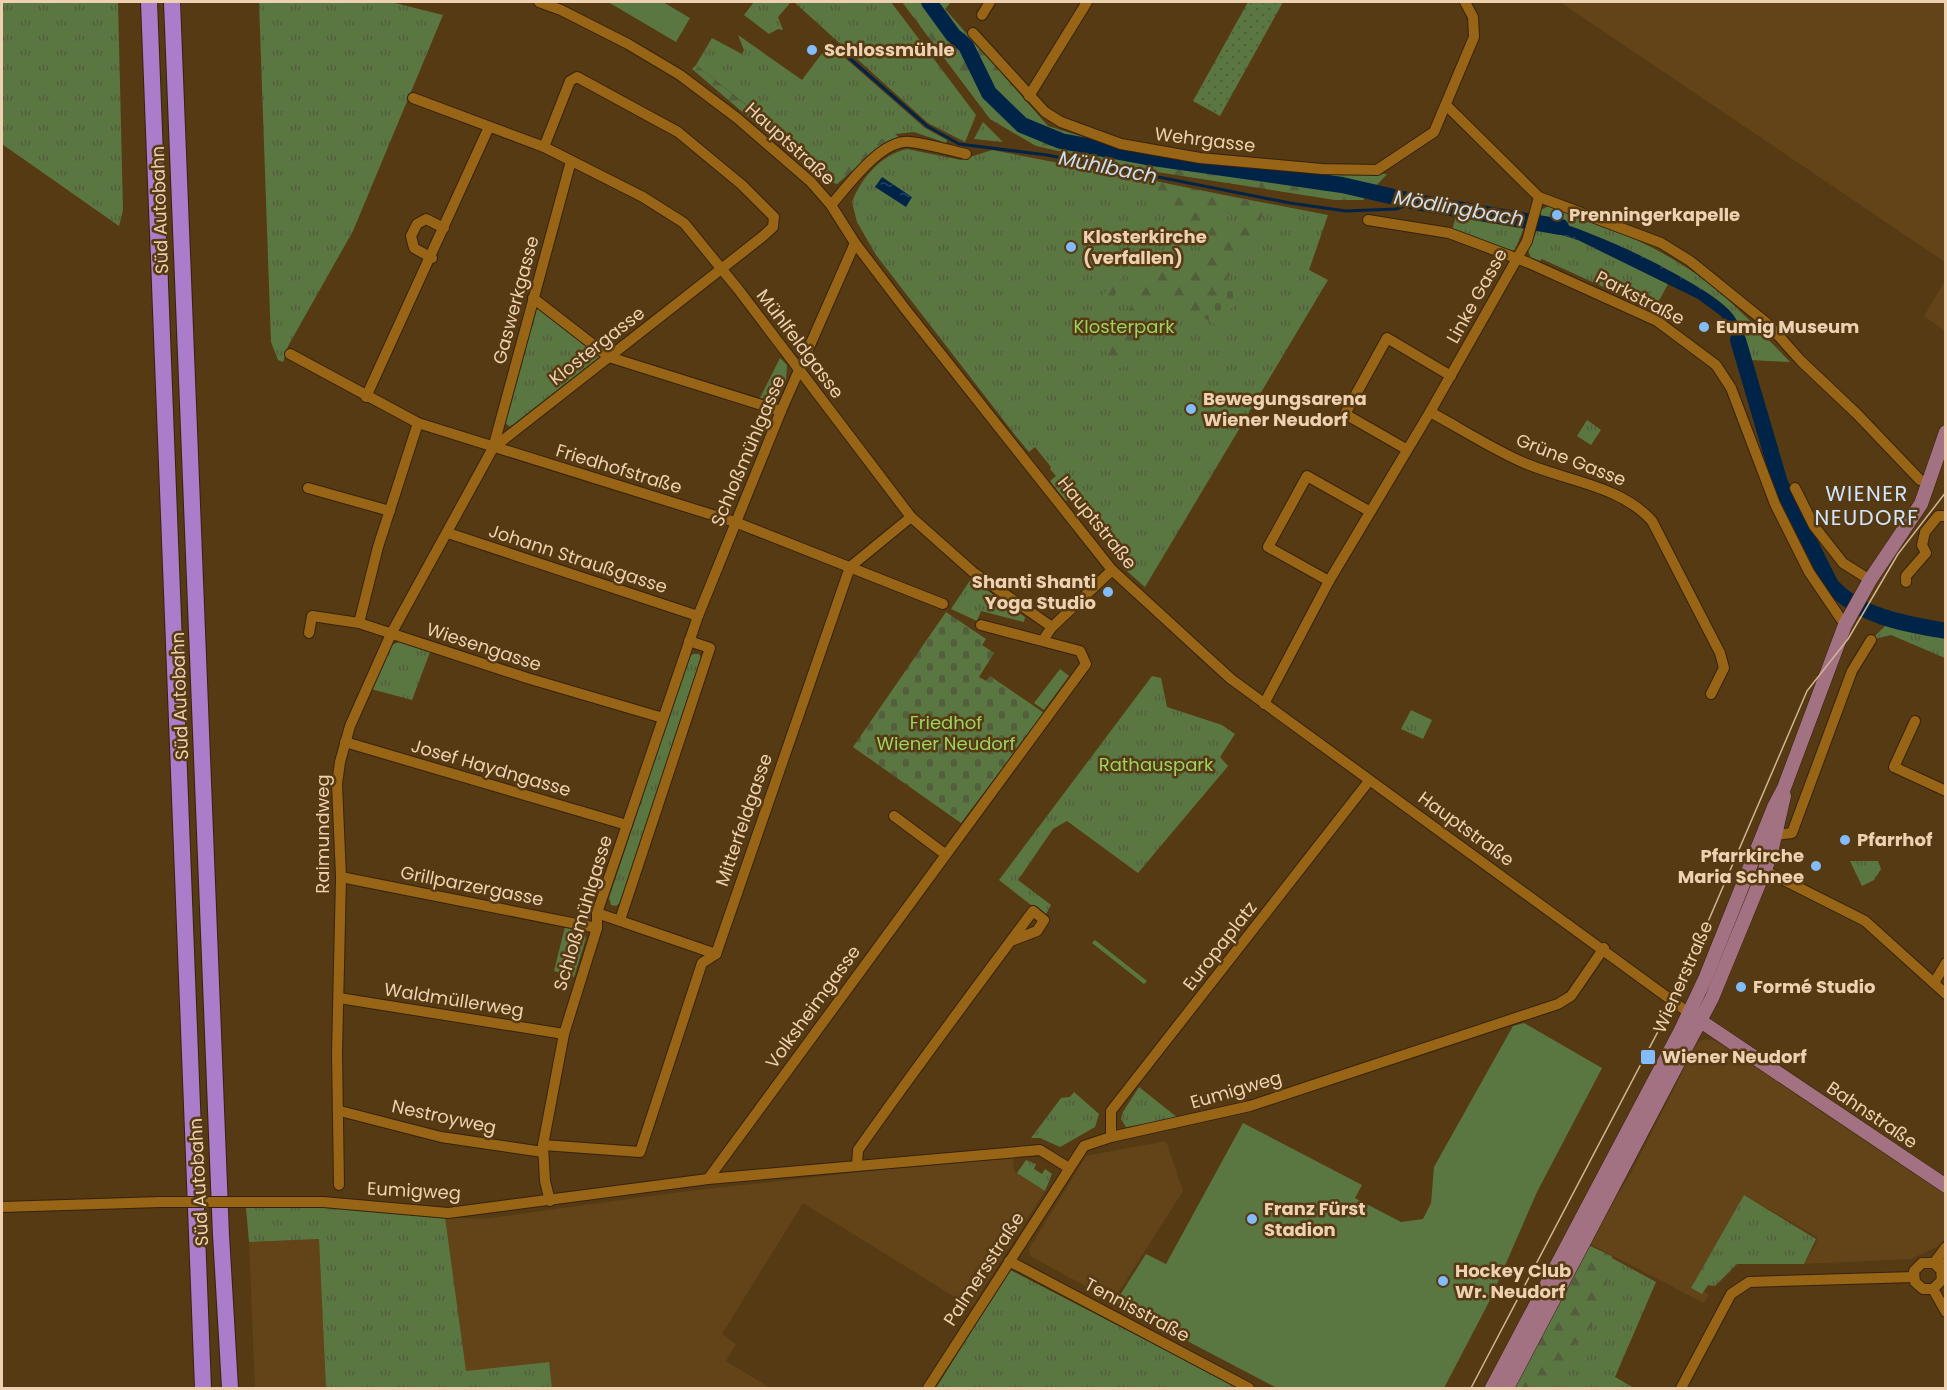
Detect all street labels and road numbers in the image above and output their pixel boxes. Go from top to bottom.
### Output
street label: Hauptstraße [740,96,841,191]
street label: Wehrgasse [1153,121,1257,158]
street label: Süd Autobahn [145,146,174,275]
street label: Gaswerkgasse [486,233,545,367]
street label: Linke Gasse [1440,244,1513,348]
street label: Parkstraße [1591,264,1689,331]
street label: Mühlfeldgasse [751,284,850,404]
street label: Klostergasse [544,300,650,391]
street label: Schloßmühlgasse [704,372,791,530]
street label: Grüne Gasse [1513,427,1630,492]
street label: Friedhofstraße [553,437,685,500]
street label: Hauptstraße [1052,471,1143,575]
street label: Johann Straußgasse [486,518,671,599]
street label: Wiesengasse [423,616,545,677]
street label: Süd Autobahn [165,632,194,761]
street label: Josef Haydngasse [408,733,574,802]
street label: Mitterfeldgasse [709,750,778,890]
street label: Raimundweg [310,774,335,894]
street label: Hauptstraße [1413,785,1519,872]
street label: Schloßmühlgasse [547,832,618,994]
street label: Grillparzergasse [398,859,546,912]
street label: Europaplatz [1177,896,1262,995]
street label: Wienerstraße [1647,917,1719,1037]
street label: Volksheimgasse [759,940,866,1073]
street label: Waldmüllerweg [382,976,526,1023]
street label: Eumigweg [1187,1065,1284,1114]
street label: Bahnstraße [1822,1075,1923,1154]
street label: Nestroyweg [390,1093,499,1140]
street label: Süd Autobahn [183,1117,214,1247]
street label: Eumigweg [366,1176,462,1205]
street label: Palmersstraße [937,1207,1030,1331]
street label: Tennisstraße [1080,1271,1194,1348]

